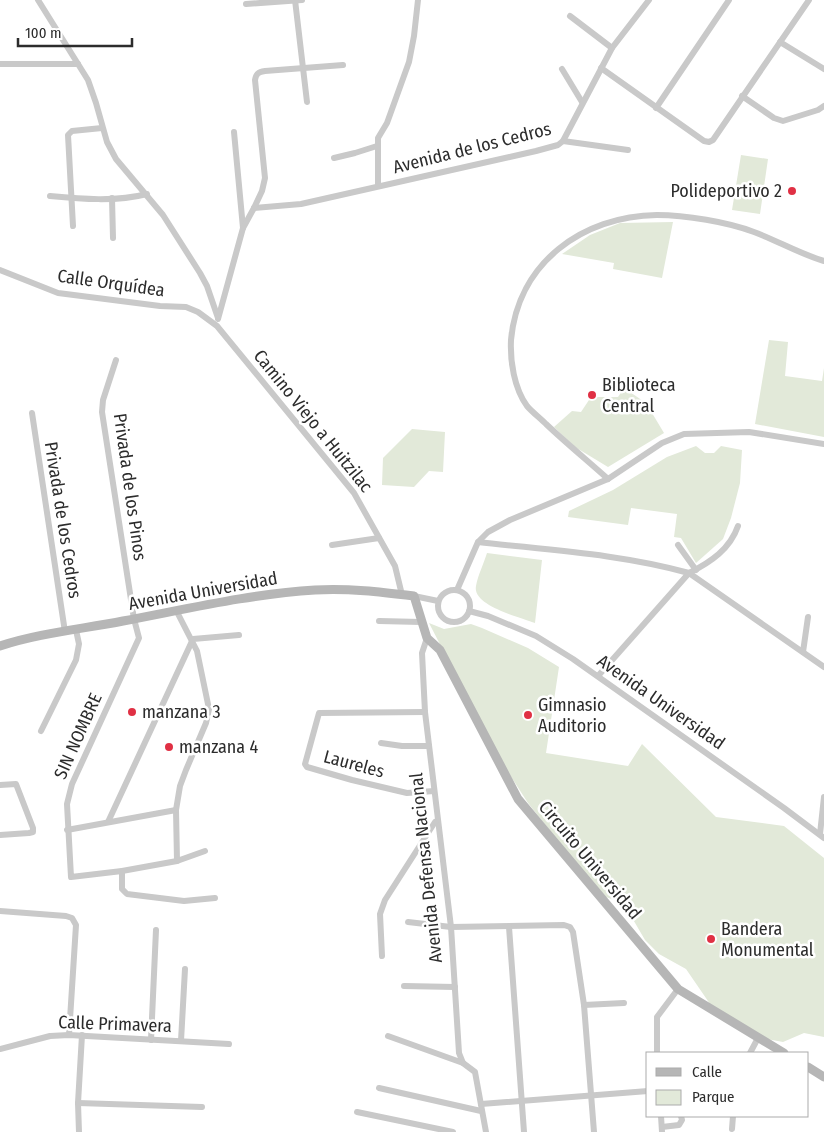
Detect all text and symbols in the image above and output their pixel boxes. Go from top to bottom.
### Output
scale bar [18,15,131,47]
text: 100 m [25,24,62,42]
street label: Avenida de los Cedros [391,118,554,178]
place label: Polideportivo 2 [671,180,782,202]
marker: Polideportivo 2 [786,185,798,197]
street label: Calle Orquídea [56,265,166,301]
street label: Camino Viejo a Huitzilac [249,345,377,497]
place label: Biblioteca Central [602,374,676,417]
marker: Biblioteca Central [586,389,598,401]
street label: Privada de los Pinos [109,412,151,562]
street label: Privada de los Cedros [40,440,86,600]
street label: Avenida Universidad [127,567,279,615]
street label: Avenida Universidad [593,650,729,754]
street label: SIN NOMBRE [49,690,107,782]
place label: Gimnasio Auditorio [538,694,607,737]
place label: manzana 3 [142,701,221,723]
marker: manzana 3 [126,706,138,718]
marker: Gimnasio Auditorio [522,709,534,721]
place label: manzana 4 [179,736,258,758]
marker: manzana 4 [163,741,175,753]
street label: Laureles [321,745,387,783]
street label: Avenida Defensa Nacional [405,772,447,964]
street label: Circuito Universidad [534,796,646,924]
place label: Bandera Monumental [721,918,814,961]
marker: Bandera Monumental [705,933,717,945]
street label: Calle Primavera [58,1011,172,1037]
legend [646,1052,809,1117]
text: Calle [692,1063,722,1081]
text: Parque [692,1088,735,1106]

